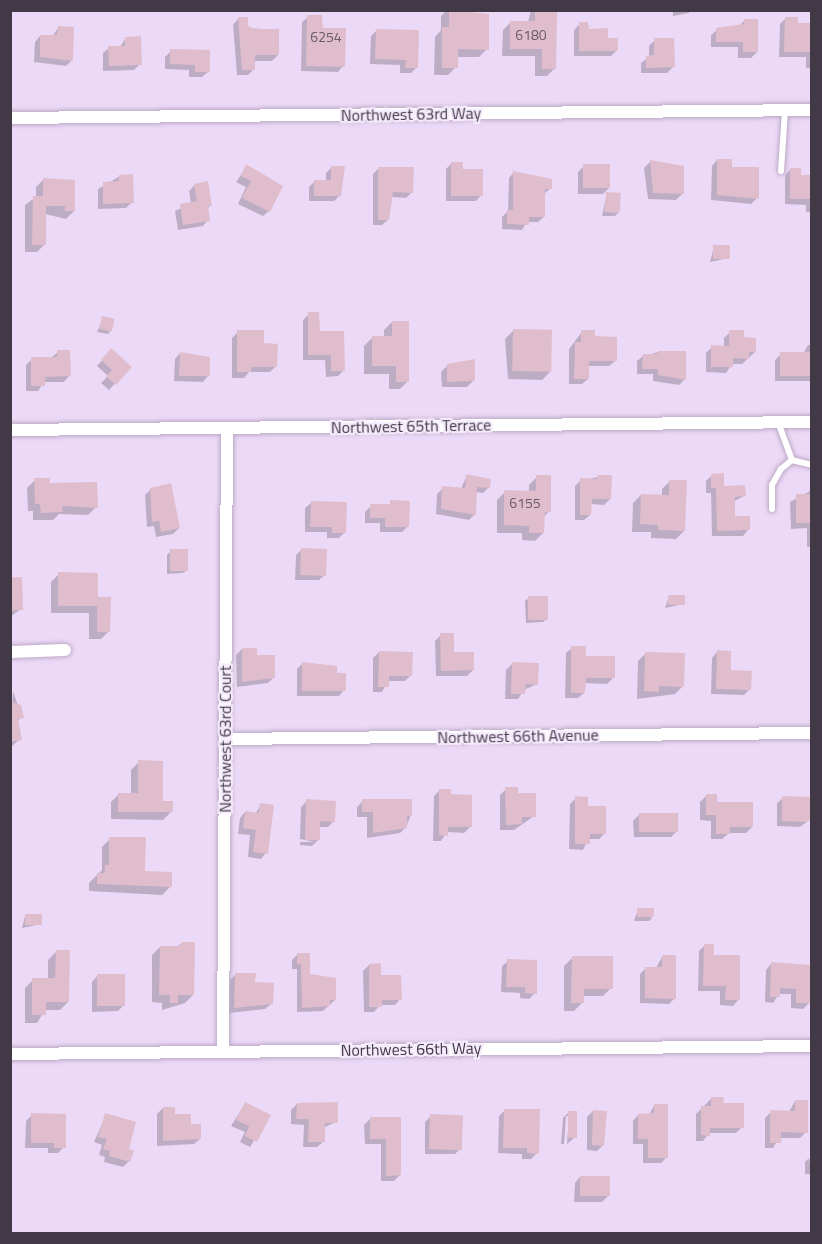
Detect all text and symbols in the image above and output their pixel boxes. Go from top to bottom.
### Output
house number: 6180 [515,27,547,43]
house number: 6254 [310,29,342,45]
street label: Northwest 63rd Way [341,103,481,125]
street label: Northwest 65th Terrace [331,415,491,437]
house number: 6155 [509,495,541,511]
street label: Northwest 63rd Court [215,665,235,813]
street label: Northwest 66th Avenue [437,725,599,747]
street label: Northwest 66th Way [340,1038,482,1060]

